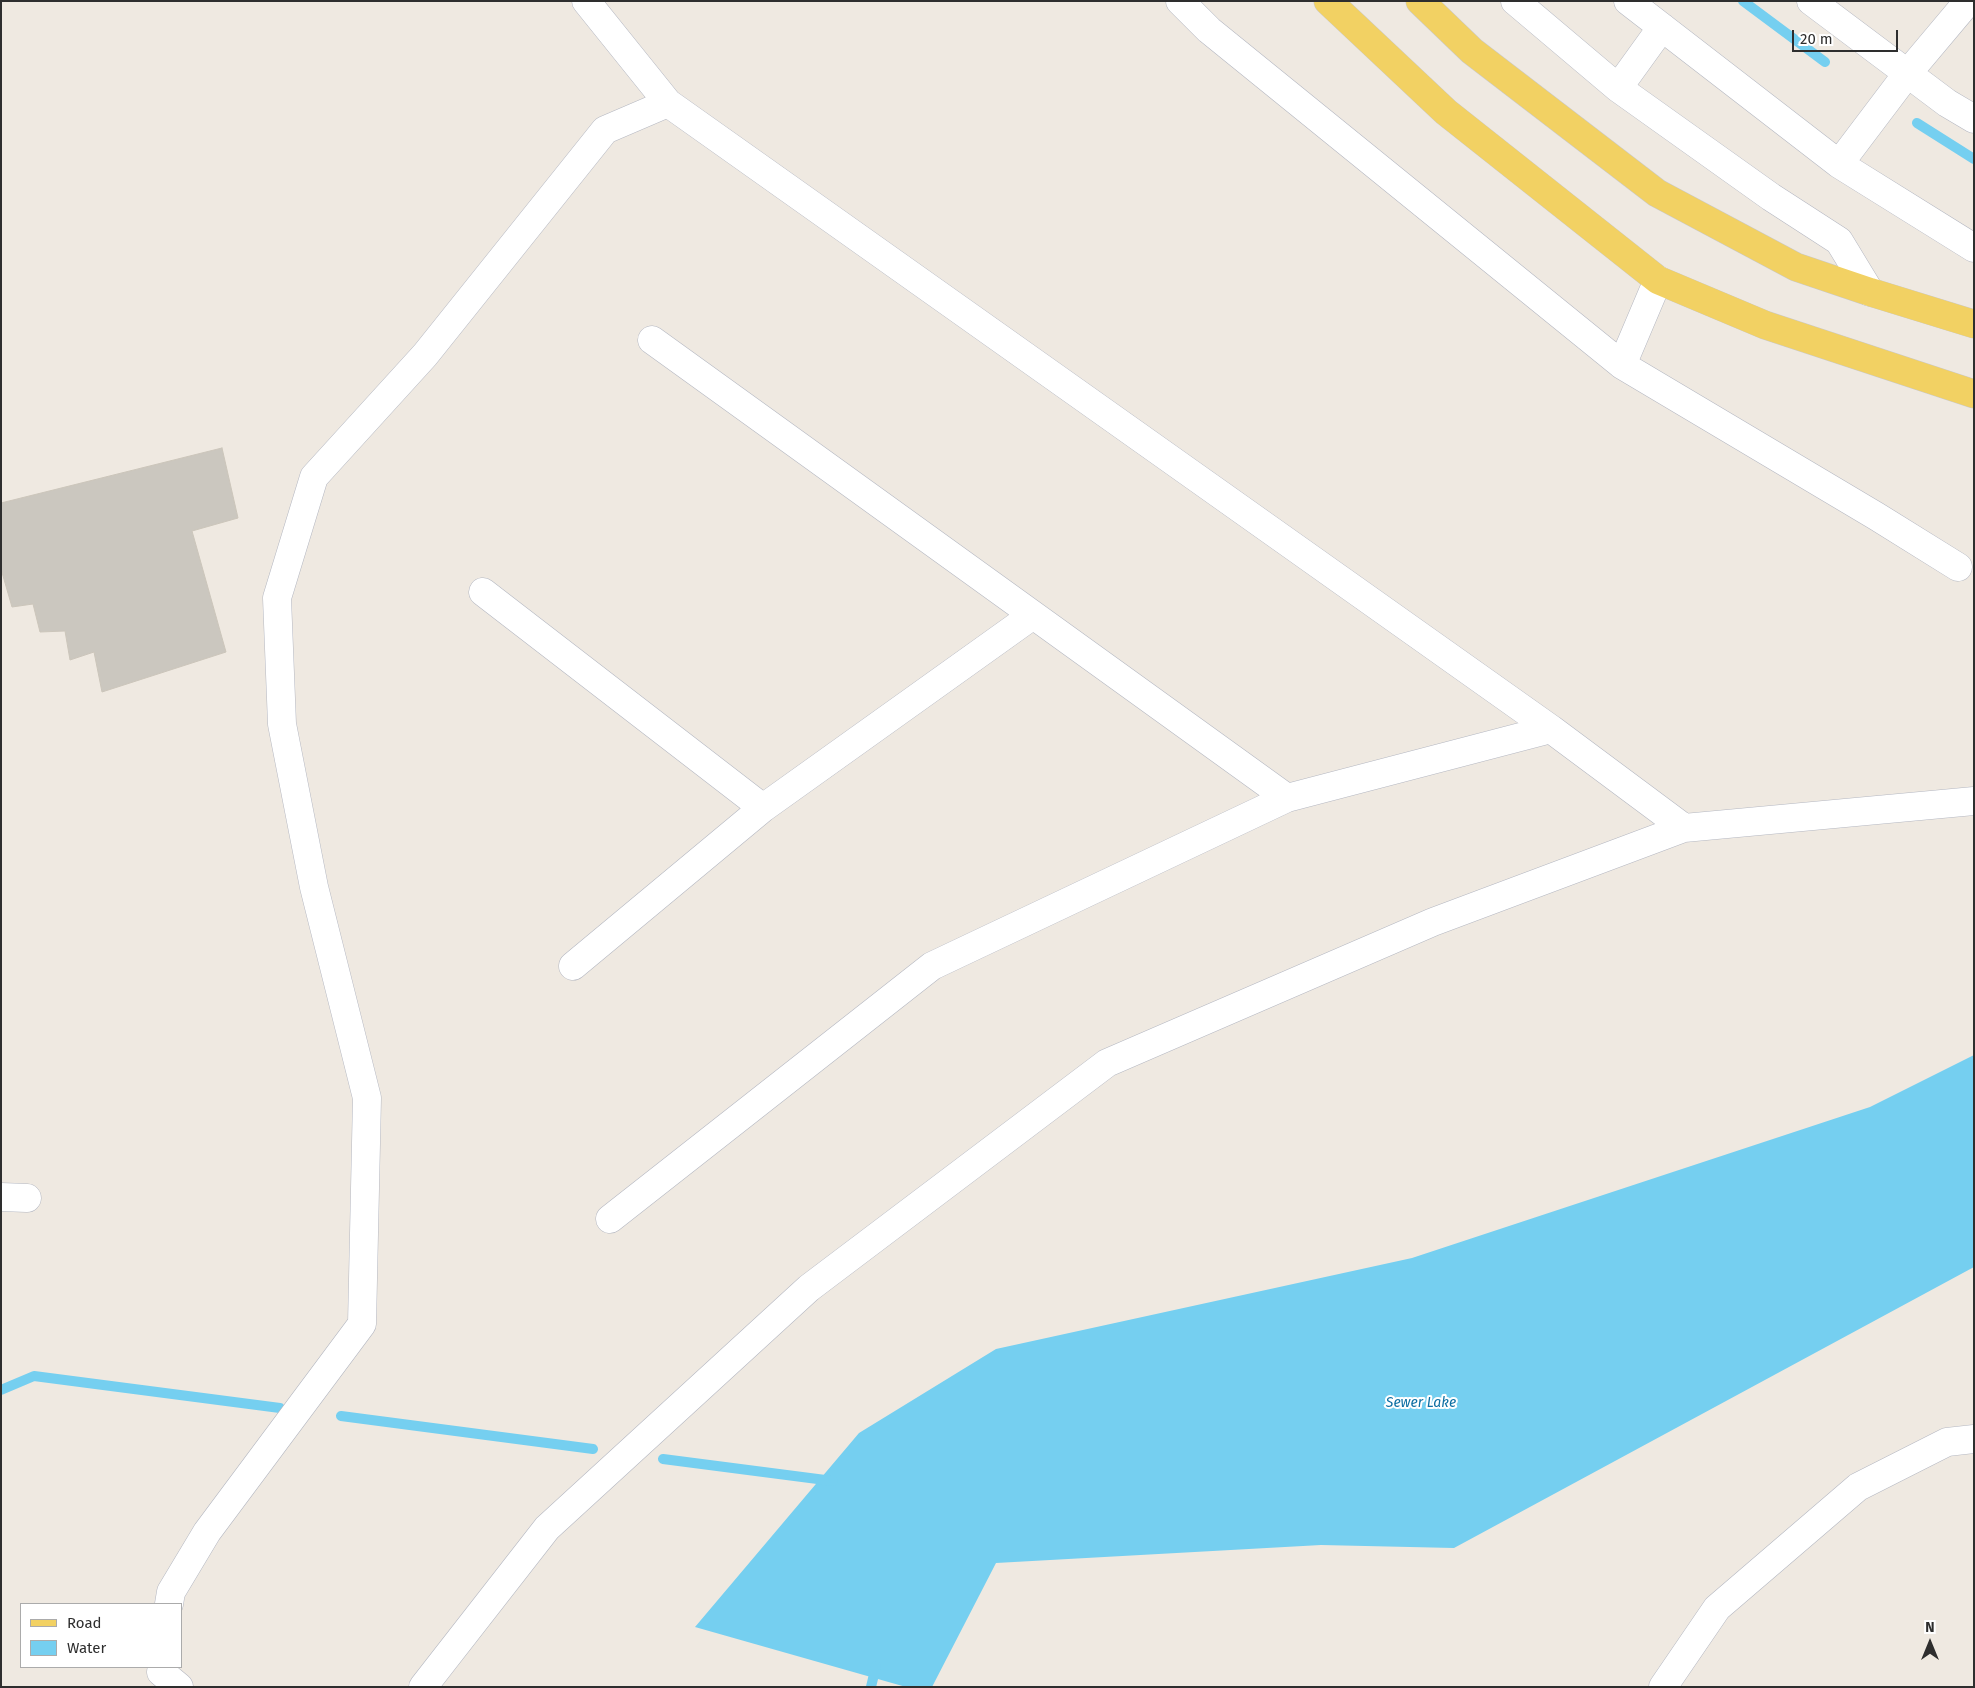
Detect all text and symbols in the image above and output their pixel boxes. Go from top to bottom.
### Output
scale bar [1795,20,1901,52]
text: 20 m [1800,30,1833,48]
water label: Sewer Lake [1386,1395,1456,1411]
legend [20,1603,182,1668]
text: Road [67,1614,102,1632]
north arrow [1905,1618,1955,1668]
text: N [1925,1619,1935,1636]
text: Water [67,1639,106,1657]

